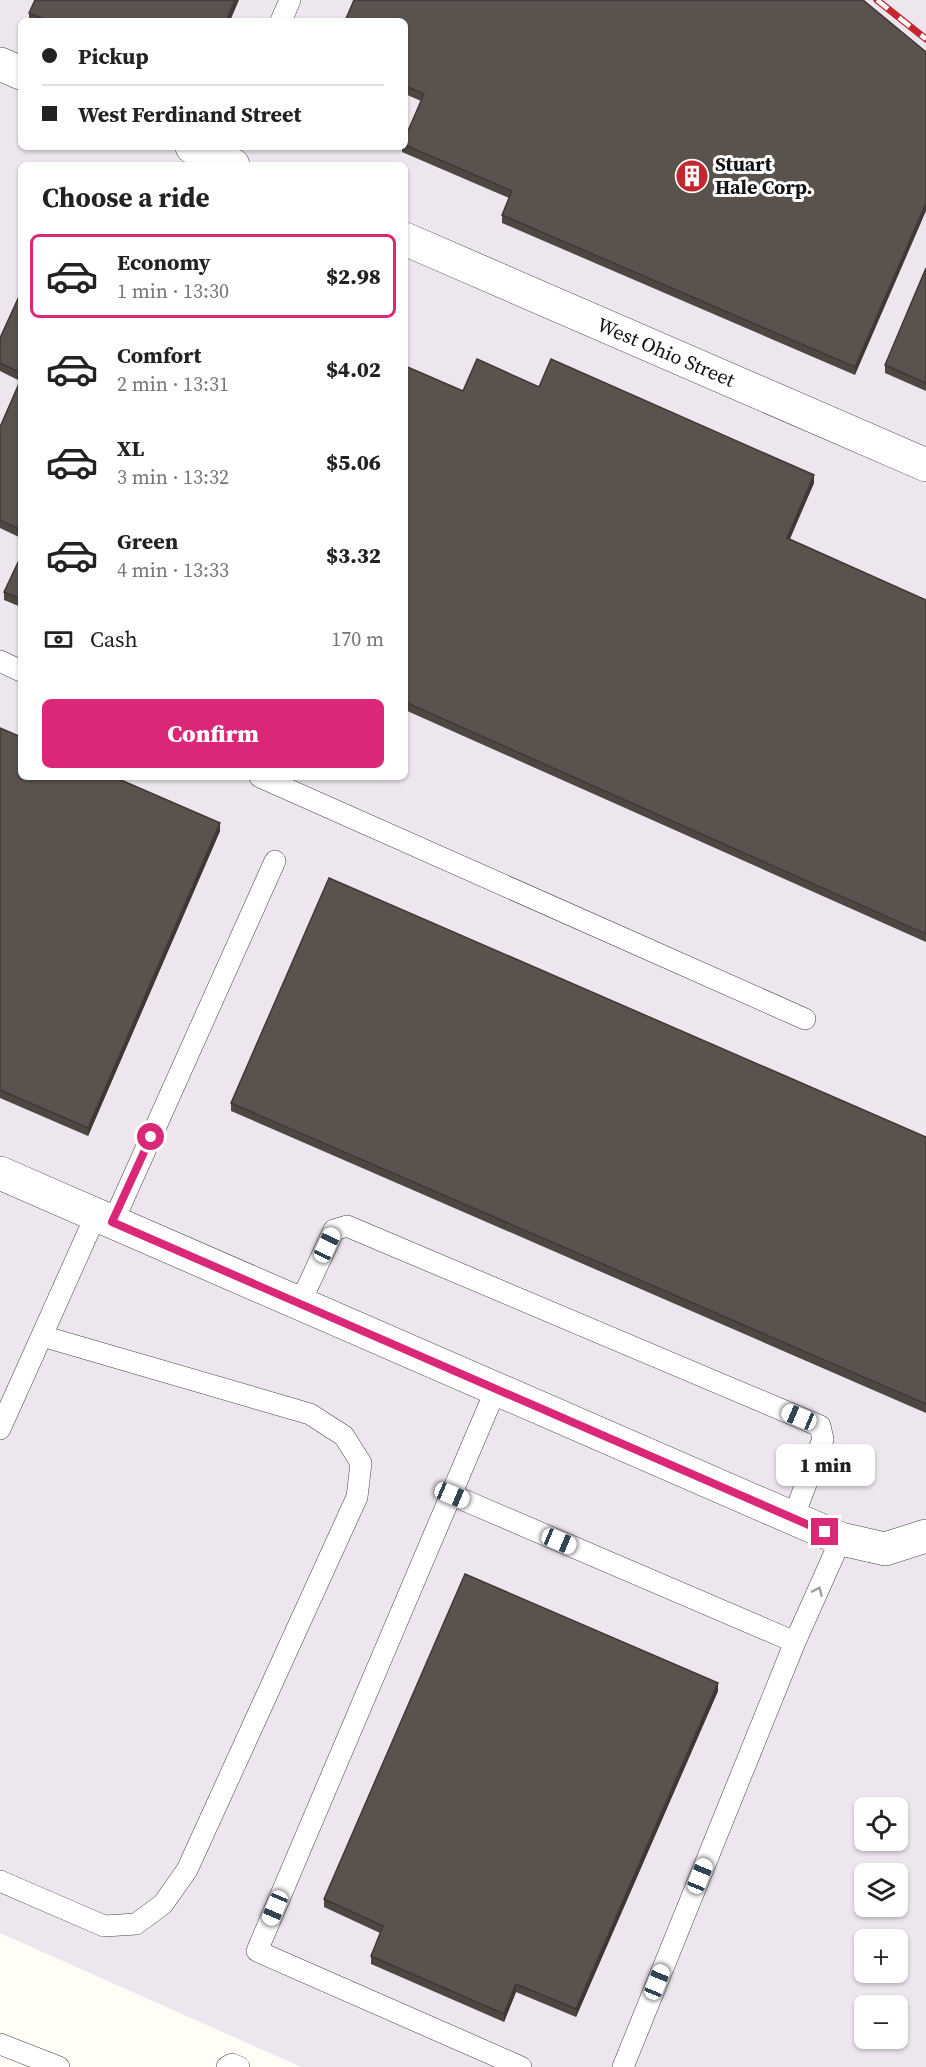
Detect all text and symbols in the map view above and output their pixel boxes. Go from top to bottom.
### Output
text: Pickup [78,41,149,71]
text: West Ferdinand Street [78,99,301,129]
place label: Stuart Hale Corp. [715,150,813,201]
building icon: Stuart Hale Corp. [674,158,710,194]
text: Choose a ride [42,179,210,216]
text: Economy [117,247,211,277]
icon: car [45,249,99,303]
text: $2.98 [326,261,381,291]
text: 1 min · 13:30 [117,277,229,305]
street label: West Ohio Street [593,310,740,394]
text: Comfort [117,340,201,370]
icon: car [45,342,99,396]
text: $4.02 [326,354,381,384]
text: 2 min · 13:31 [117,370,229,398]
text: XL [117,433,144,463]
icon: car [45,435,99,489]
text: $5.06 [326,447,381,477]
text: 3 min · 13:32 [117,463,229,491]
text: Green [117,526,178,556]
icon: car [45,528,99,582]
text: $3.32 [326,540,381,570]
text: 4 min · 13:33 [117,556,229,584]
icon: cash [42,623,75,656]
text: Cash [90,624,138,654]
text: 170 m [331,625,384,653]
button: Confirm [42,699,384,768]
route start [137,1123,164,1150]
car [311,1225,343,1265]
car [779,1402,819,1432]
callout: 1 min [776,1445,874,1487]
text: 1 min [799,1451,852,1479]
car [432,1480,472,1510]
route end [811,1518,838,1545]
car [539,1526,579,1556]
one-way arrow [811,1586,823,1597]
map controls [854,1797,908,2049]
button: locate [854,1797,908,1851]
car [685,1856,715,1896]
button: layers [854,1863,908,1917]
car [260,1888,290,1928]
button: + [854,1929,908,1983]
car [642,1962,672,2002]
button: − [854,1995,908,2049]

